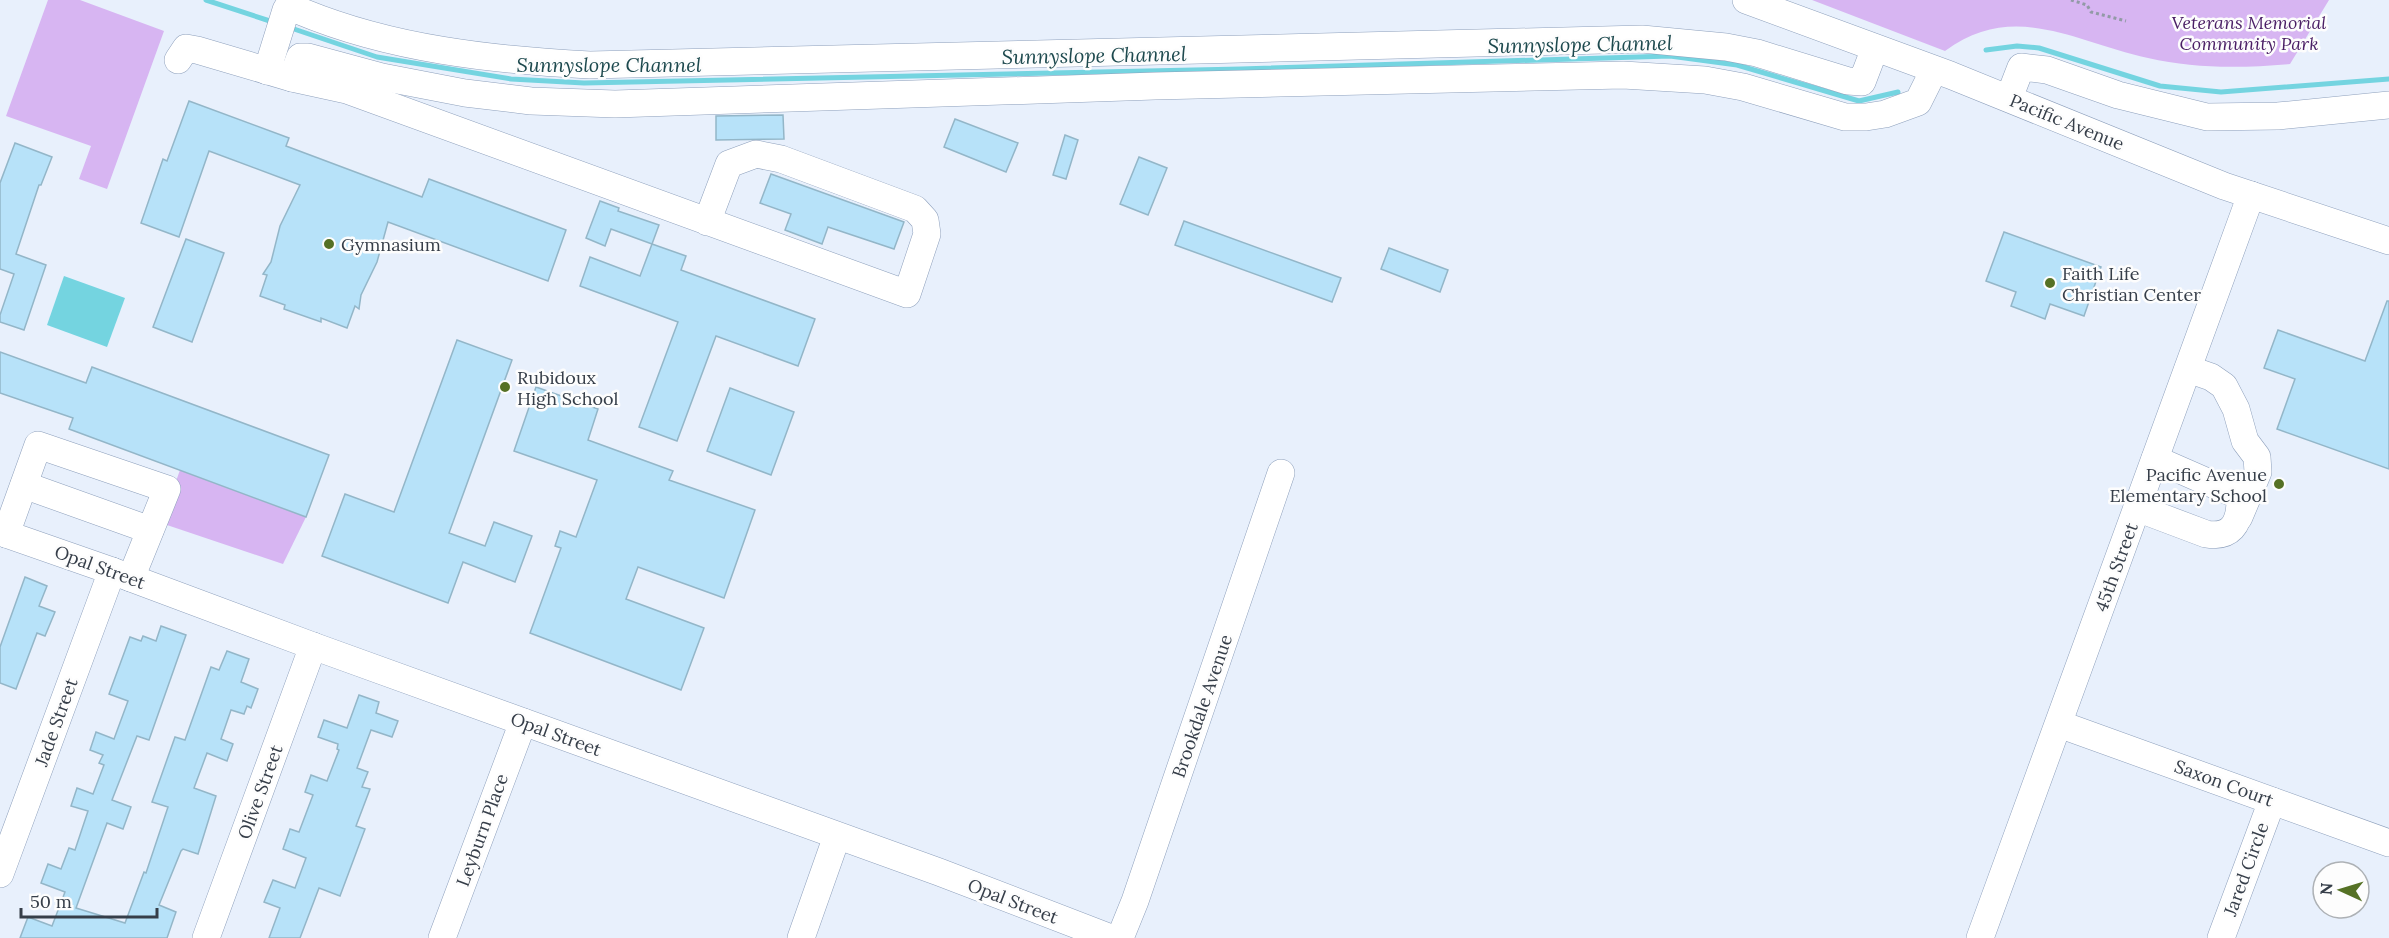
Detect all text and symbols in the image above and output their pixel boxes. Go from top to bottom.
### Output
park label: Veterans Memorial Community Park [2172,11,2326,55]
water label: Sunnyslope Channel [1487,30,1673,58]
water label: Sunnyslope Channel [1001,41,1187,69]
water label: Sunnyslope Channel [517,52,702,77]
street label: Pacific Avenue [2006,89,2128,155]
place label: Gymnasium [341,233,441,256]
marker: Gymnasium [322,237,336,251]
place label: Faith Life Christian Center [2062,262,2201,306]
marker: Faith Life Christian Center [2043,276,2057,290]
place label: Rubidoux High School [517,366,618,410]
marker: Rubidoux High School [498,380,512,394]
place label: Pacific Avenue Elementary School [2109,463,2267,507]
marker: Pacific Avenue Elementary School [2272,477,2286,491]
street label: 45th Street [2089,519,2143,615]
street label: Opal Street [51,540,149,594]
street label: Brookdale Avenue [1167,631,1237,781]
street label: Jade Street [29,675,83,770]
street label: Opal Street [507,707,605,761]
street label: Olive Street [232,742,288,842]
street label: Saxon Court [2171,754,2277,812]
street label: Leyburn Place [451,770,513,890]
street label: Jared Circle [2218,819,2274,920]
north arrow [2311,860,2371,920]
street label: Opal Street [965,873,1061,929]
scale bar [21,881,158,919]
text: N [2316,882,2336,896]
text: 50 m [30,890,72,913]

